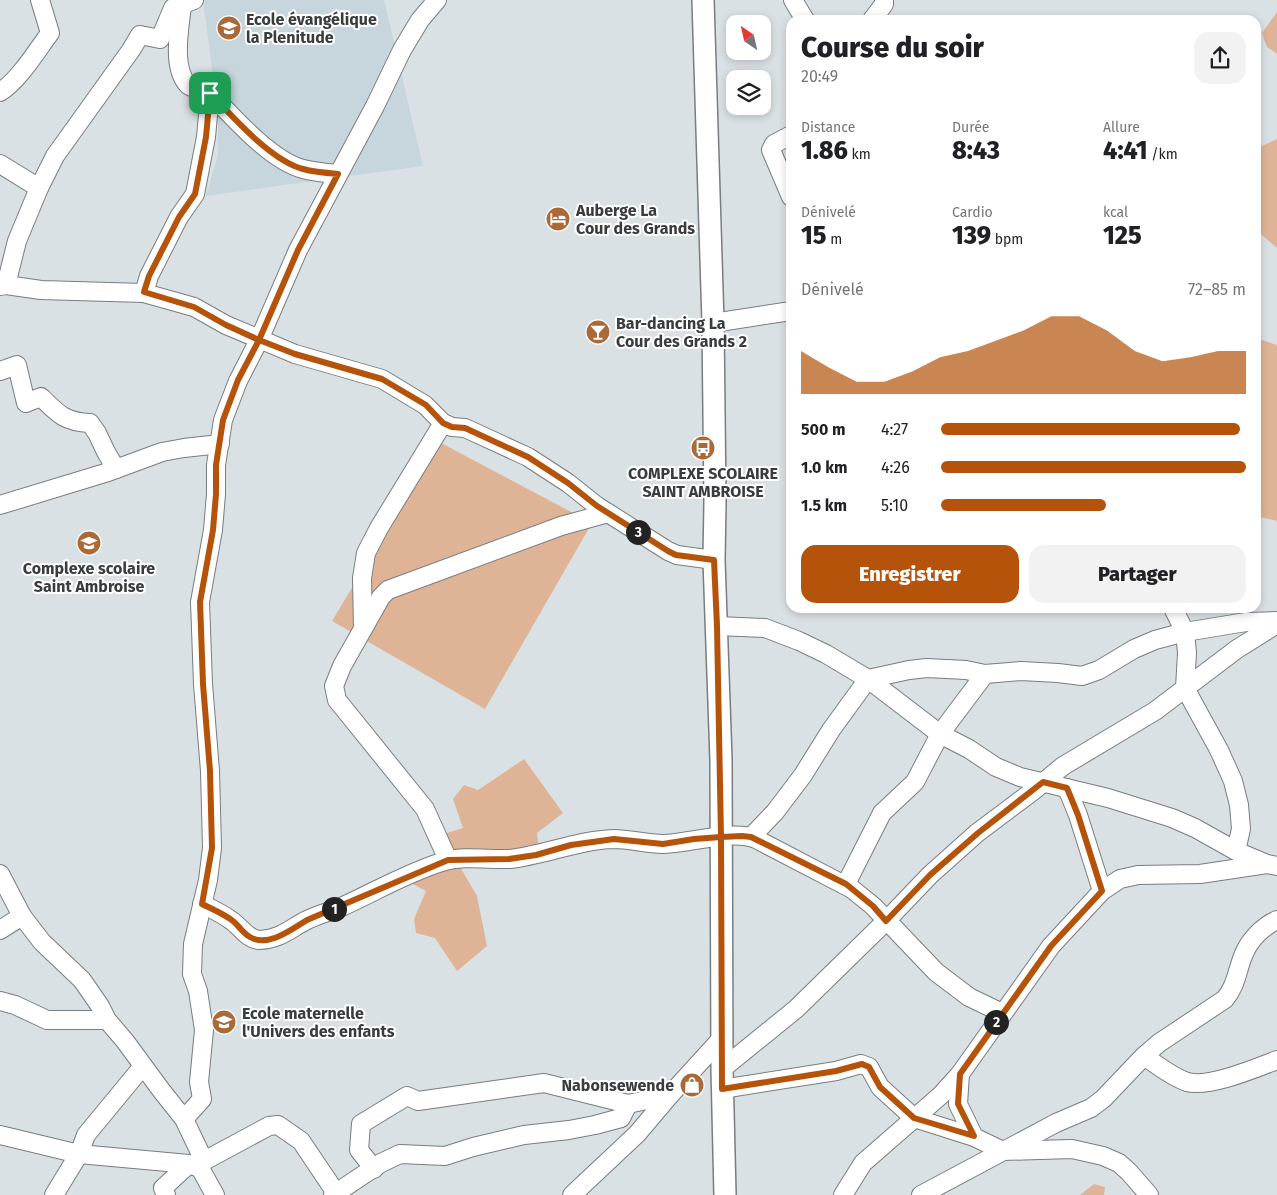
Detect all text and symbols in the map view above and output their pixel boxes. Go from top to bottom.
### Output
place label: Ecole évangélique la Plenitude [246,10,377,47]
school or university icon: Ecole évangélique la Plenitude [216,15,242,41]
north arrow [726,15,771,60]
map controls [726,15,771,115]
text: Course du soir [801,31,984,64]
button: share [1194,32,1246,84]
text: 20:49 [801,67,838,86]
button: layers [726,70,771,115]
pin [189,72,231,114]
icon: arrive [196,79,224,107]
text: Distance [801,119,855,136]
text: Durée [952,119,989,136]
text: Allure [1103,119,1140,136]
text: 1.86 [801,136,848,166]
text: 8:43 [952,136,1000,166]
text: 4:41 [1103,136,1148,166]
text: km [848,146,871,163]
text: /km [1148,146,1178,163]
place label: Auberge La Cour des Grands [575,201,695,238]
text: Dénivelé [801,204,856,221]
text: Cardio [952,204,993,221]
text: kcal [1103,204,1128,221]
hotel icon: Auberge La Cour des Grands [545,206,571,232]
text: 15 [801,221,826,251]
text: 139 [952,221,991,251]
text: 125 [1103,221,1142,251]
text: m [826,231,842,248]
text: bpm [991,231,1023,248]
text: Dénivelé [801,280,864,299]
text: 72–85 m [1188,280,1246,299]
place label: Bar-dancing La Cour des Grands 2 [616,314,747,351]
bar icon: Bar-dancing La Cour des Grands 2 [585,319,611,345]
text: 500 m [801,420,846,439]
text: 4:27 [881,420,908,439]
bus stop icon: COMPLEXE SCOLAIRE SAINT AMBROISE [690,435,716,461]
text: 1.0 km [801,458,848,477]
text: 4:26 [881,458,910,477]
place label: COMPLEXE SCOLAIRE SAINT AMBROISE [628,464,778,501]
text: 1.5 km [801,496,847,515]
text: 5:10 [881,496,908,515]
pin: 3 [626,520,650,544]
text: 3 [635,524,642,541]
school or university icon: Complexe scolaire Saint Ambroise [76,530,102,556]
button: Enregistrer [801,545,1019,603]
button: Partager [1029,545,1246,603]
place label: Complexe scolaire Saint Ambroise [23,559,155,596]
pin: 1 [322,896,346,922]
text: 1 [331,901,338,918]
place label: Ecole maternelle l'Univers des enfants [242,1004,395,1041]
school or university icon: Ecole maternelle l'Univers des enfants [211,1009,237,1035]
pin: 2 [984,1010,1008,1034]
text: 2 [993,1014,1000,1031]
shop icon: Nabonsewende [679,1072,705,1098]
place label: Nabonsewende [561,1076,674,1095]

